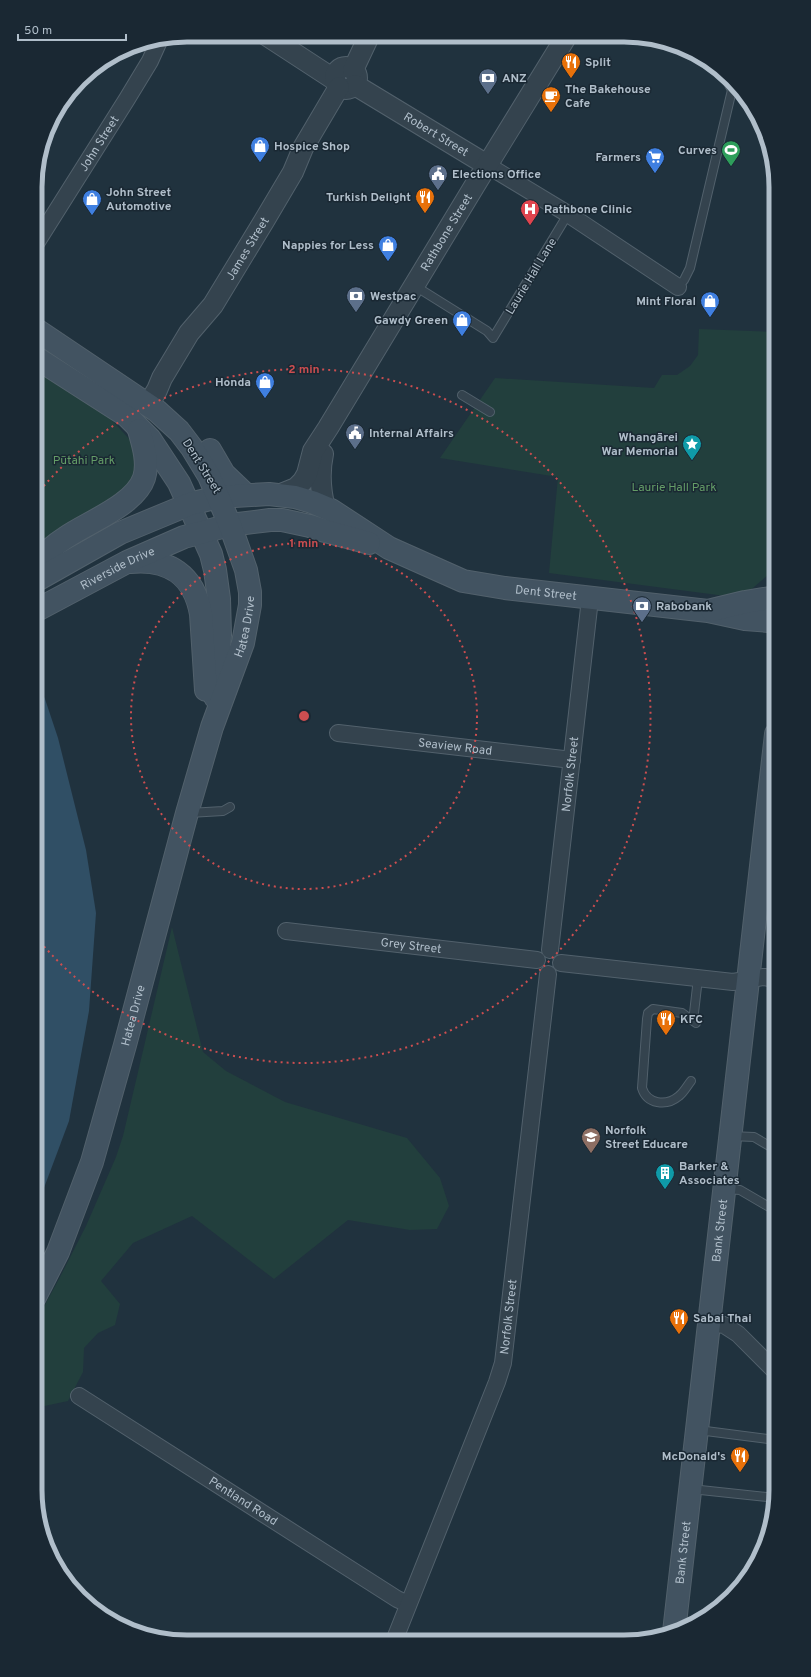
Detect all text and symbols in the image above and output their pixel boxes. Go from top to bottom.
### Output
scale bar [18,16,126,42]
text: 50 m [24,23,52,39]
restaurant icon: Split [560,51,582,79]
place label: Split [585,55,611,71]
bank icon: ANZ [477,67,499,95]
place label: ANZ [502,71,527,87]
place label: The Bakehouse Cafe [565,82,651,112]
cafe icon: The Bakehouse Cafe [540,85,562,113]
street label: Robert Street [400,109,471,161]
street label: John Street [76,113,123,175]
shop icon: Hospice Shop [249,135,271,163]
place label: Hospice Shop [274,139,350,155]
sports icon: Curves [720,139,742,167]
place label: Curves [678,143,717,159]
supermarket icon: Farmers [644,146,666,174]
place label: Farmers [595,150,641,166]
public building icon: Elections Office [427,163,449,191]
place label: Elections Office [452,167,541,183]
place label: John Street Automotive [106,185,172,215]
restaurant icon: Turkish Delight [414,186,436,214]
shop icon: John Street Automotive [81,188,103,216]
place label: Turkish Delight [326,190,411,206]
street label: Rathbone Street [418,191,477,275]
hospital icon: Rathbone Clinic [519,198,541,226]
place label: Rathbone Clinic [544,202,632,218]
street label: James Street [223,214,274,284]
shop icon: Nappies for Less [377,234,399,262]
street label: Laurie Hall Lane [503,235,561,318]
place label: Nappies for Less [282,238,374,254]
bank icon: Westpac [345,285,367,313]
place label: Westpac [370,289,416,305]
shop icon: Mint Floral [699,290,721,318]
place label: Mint Floral [636,294,696,310]
shop icon: Gawdy Green [451,309,473,337]
place label: Gawdy Green [374,313,448,329]
text: 2 min [288,362,320,378]
shop icon: Honda [254,371,276,399]
place label: Honda [215,375,251,391]
public building icon: Internal Affairs [344,422,366,450]
place label: Internal Affairs [369,426,454,442]
place label: Whangārei War Memorial [601,430,678,460]
place icon: Whangārei War Memorial [681,433,703,461]
street label: Dent Street [178,436,224,497]
park label: Pūtahi Park [53,453,115,469]
park label: Laurie Hall Park [631,480,717,496]
text: 1 min [290,536,318,552]
street label: Riverside Drive [78,544,158,594]
street label: Dent Street [514,582,577,605]
bank icon: Rabobank [631,595,653,623]
street label: Hatea Drive [231,596,259,660]
place label: Rabobank [656,599,712,615]
centre of rings [297,709,311,723]
street label: Seaview Road [417,735,493,760]
street label: Norfolk Street [559,736,583,813]
street label: Grey Street [380,935,442,958]
street label: Hatea Drive [118,983,150,1048]
restaurant icon: KFC [655,1008,677,1036]
place label: KFC [680,1012,703,1028]
place label: Norfolk Street Educare [605,1123,688,1153]
school or university icon: Norfolk Street Educare [580,1126,602,1154]
place label: Barker & Associates [679,1159,740,1189]
building icon: Barker & Associates [654,1162,676,1190]
street label: Bank Street [709,1198,732,1263]
street label: Norfolk Street [497,1279,522,1356]
restaurant icon: Sabai Thai [668,1307,690,1335]
place label: Sabai Thai [693,1311,752,1327]
restaurant icon: McDonald's [729,1445,751,1473]
place label: McDonald's [662,1449,726,1465]
street label: Pentland Road [205,1474,280,1530]
street label: Bank Street [672,1520,696,1585]

